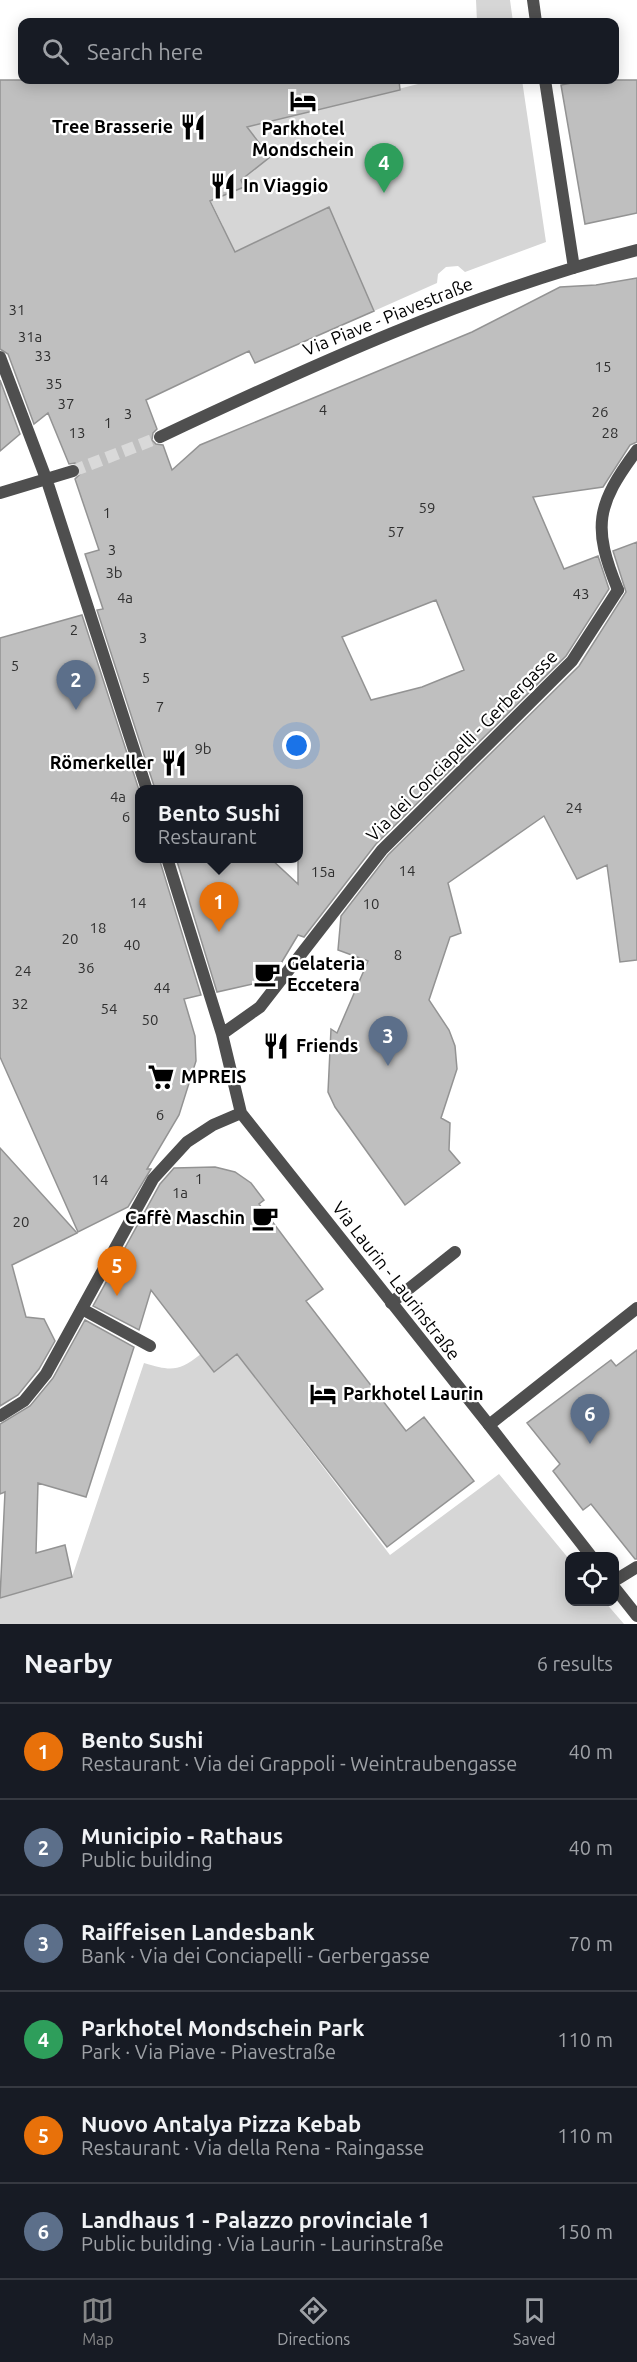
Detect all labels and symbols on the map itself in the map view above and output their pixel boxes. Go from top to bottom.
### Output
hotel icon: Parkhotel Mondschein [288,86,318,116]
restaurant icon: Tree Brasserie [178,112,208,142]
place label: Tree Brasserie [52,116,173,136]
place label: Parkhotel Mondschein [252,118,354,159]
pin: 4 [364,144,404,193]
restaurant icon: In Viaggio [208,171,238,201]
place label: In Viaggio [243,175,328,195]
street label: Via Piave - Piavestraße [300,273,475,359]
house number: 31 [9,301,25,318]
house number: 31a [18,328,42,345]
house number: 33 [35,347,51,364]
house number: 15 [595,358,611,375]
house number: 35 [46,375,62,392]
house number: 37 [58,395,74,412]
house number: 4 [319,401,327,418]
house number: 26 [592,403,608,420]
house number: 3 [124,405,132,422]
house number: 1 [104,414,112,431]
house number: 13 [69,424,85,441]
house number: 28 [602,424,618,441]
house number: 59 [419,499,435,516]
house number: 1 [103,504,111,521]
house number: 57 [388,523,404,540]
house number: 3 [108,541,116,558]
house number: 3b [105,564,123,581]
house number: 43 [573,585,589,602]
house number: 4a [117,589,133,606]
house number: 2 [70,621,78,638]
house number: 3 [139,629,147,646]
street label: Via dei Conciapelli - Gerbergasse [362,646,561,845]
house number: 5 [11,657,19,674]
pin: 2 [56,660,96,710]
house number: 5 [142,669,150,686]
house number: 7 [156,698,164,715]
your location [282,731,311,760]
house number: 9b [194,740,212,757]
restaurant icon: Römerkeller [159,748,189,778]
place label: Römerkeller [50,752,155,772]
house number: 4a [110,788,126,805]
house number: 24 [566,799,582,816]
house number: 6 [122,808,130,825]
house number: 14 [399,862,415,879]
house number: 15a [311,863,335,880]
pin: 1 [200,882,238,932]
house number: 14 [130,894,146,911]
house number: 10 [363,895,379,912]
house number: 18 [90,919,106,936]
house number: 20 [62,930,78,947]
house number: 40 [124,936,140,953]
house number: 8 [394,946,402,963]
place label: Gelateria Eccetera [287,953,365,994]
house number: 36 [78,959,94,976]
cafe icon: Gelateria Eccetera [252,959,282,989]
house number: 24 [15,962,31,979]
house number: 44 [154,979,170,996]
house number: 32 [12,995,28,1012]
house number: 54 [101,1000,117,1017]
house number: 50 [142,1011,158,1028]
pin: 3 [368,1016,408,1066]
restaurant icon: Friends [261,1031,291,1061]
place label: Friends [296,1035,358,1055]
supermarket icon: MPREIS [146,1062,176,1092]
place label: MPREIS [181,1066,247,1086]
house number: 6 [156,1106,164,1123]
house number: 1 [195,1170,203,1187]
house number: 14 [92,1171,108,1188]
house number: 1a [172,1184,188,1201]
street label: Via Laurin - Laurinstraße [329,1197,465,1363]
cafe icon: Caffè Maschin [250,1203,280,1233]
place label: Caffè Maschin [125,1207,245,1227]
house number: 20 [13,1213,29,1230]
pin: 5 [98,1246,136,1296]
hotel icon: Parkhotel Laurin [308,1379,338,1409]
place label: Parkhotel Laurin [343,1383,484,1403]
pin: 6 [570,1394,610,1444]

